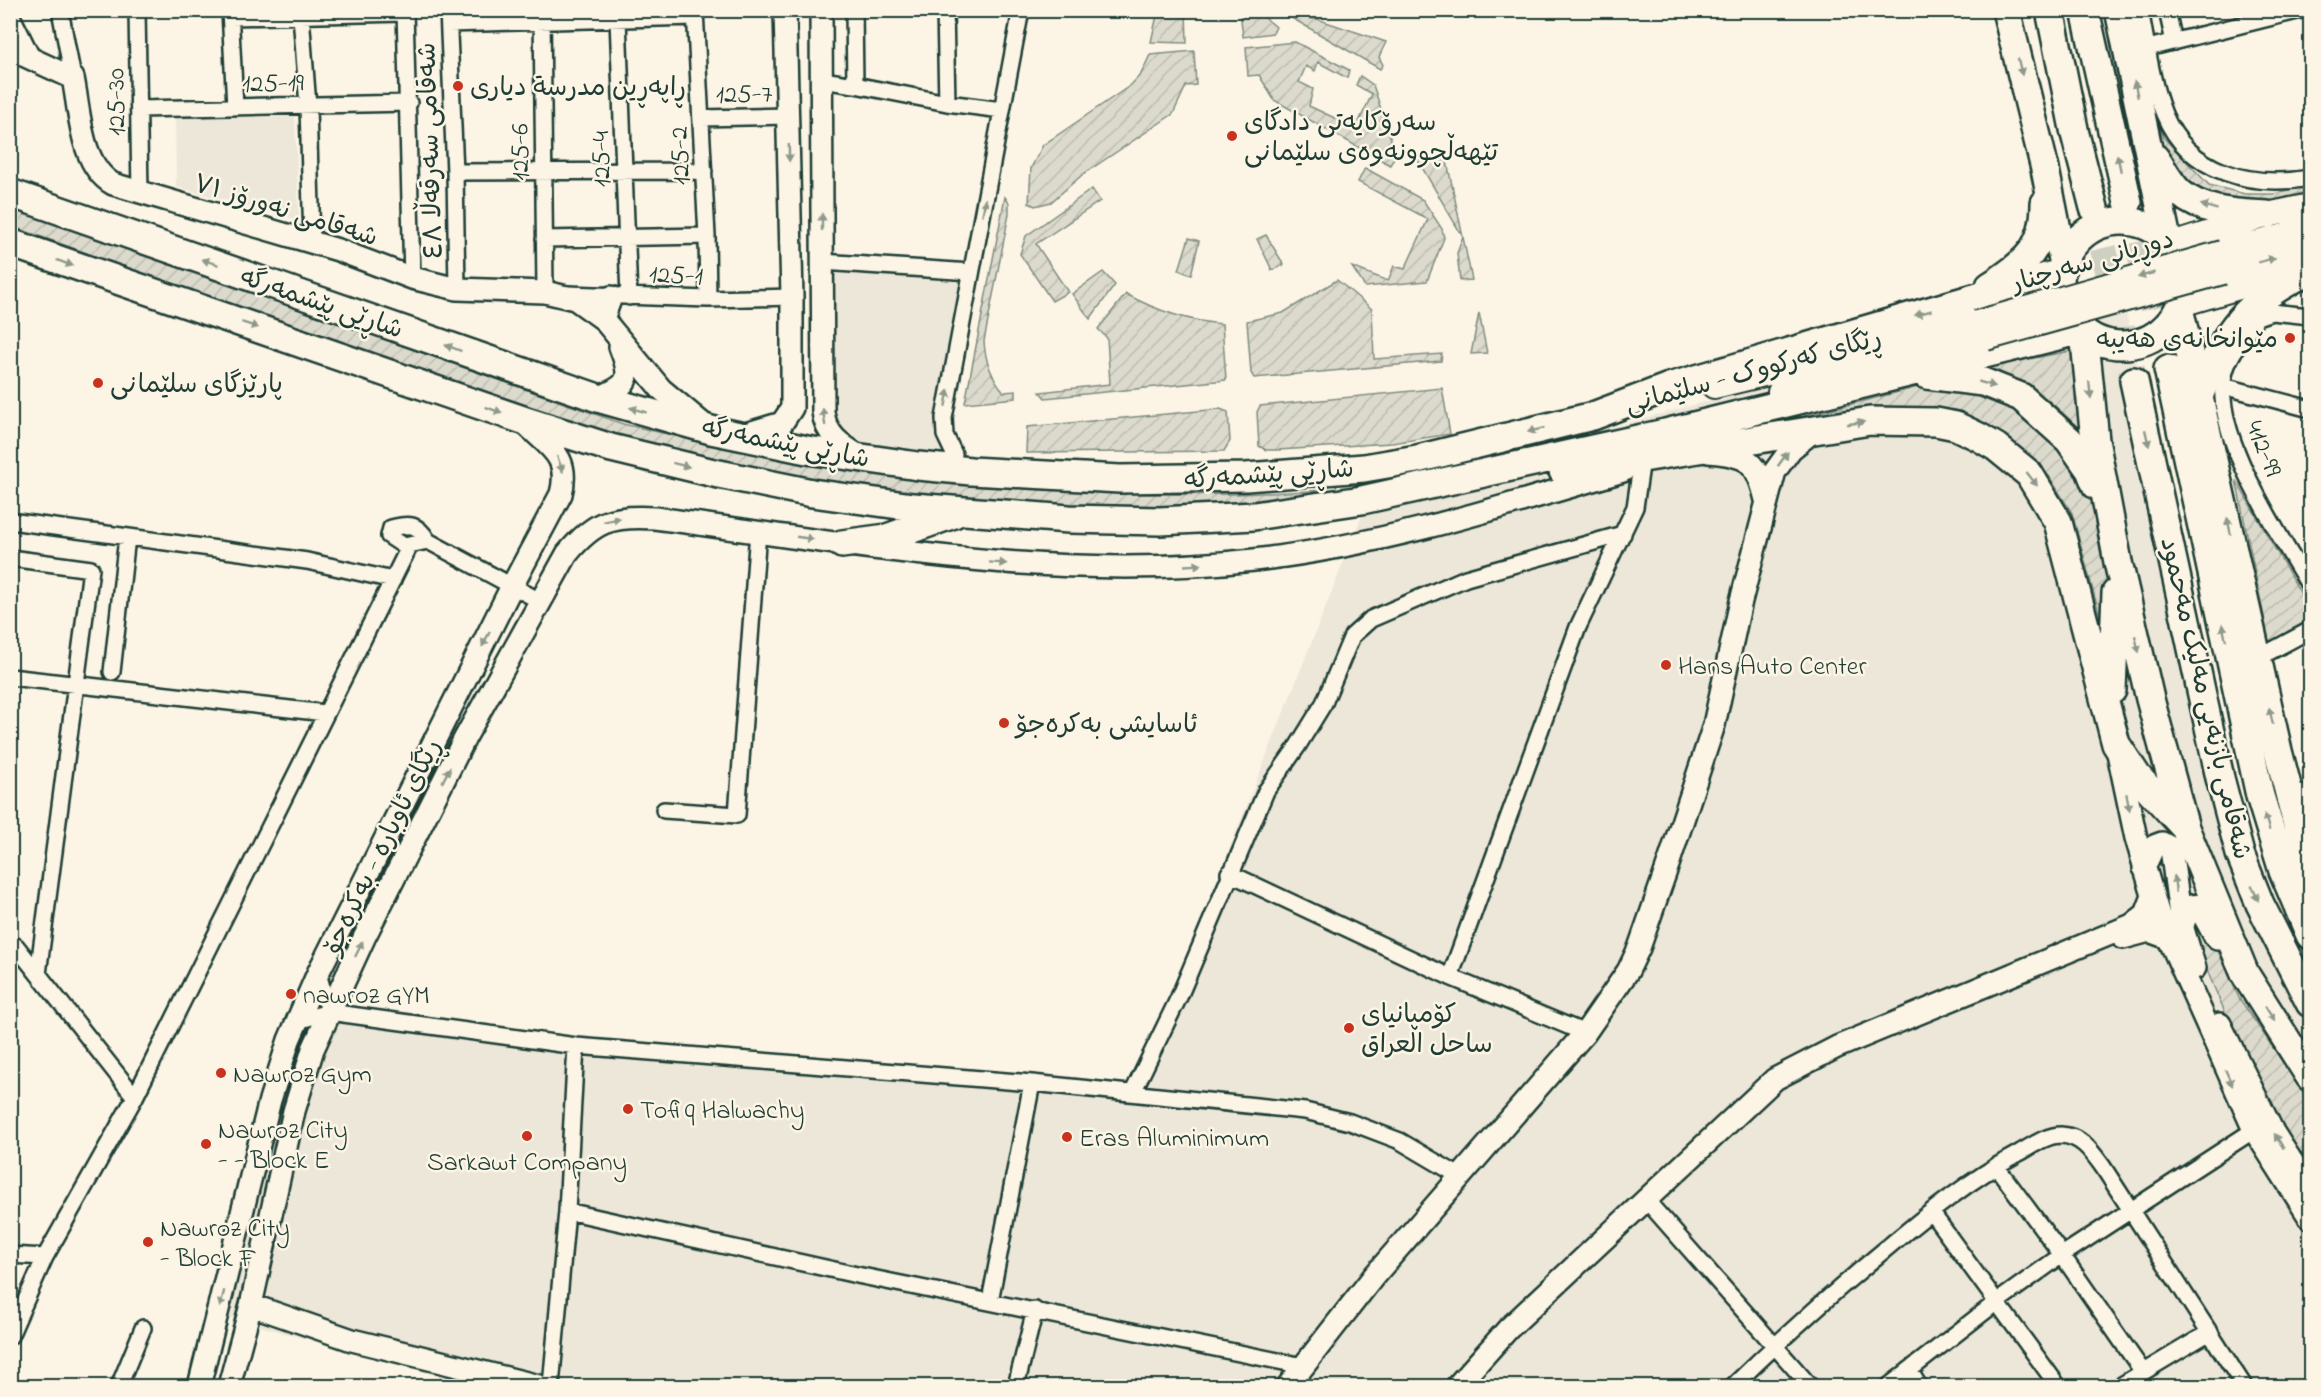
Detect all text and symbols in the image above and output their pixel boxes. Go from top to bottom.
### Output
street label: شەقامی سەرقەڵا ٤٨ [406,42,455,260]
one-way arrow [2015,58,2025,77]
street label: 125-19 [242,65,305,105]
street label: 125-30 [98,68,138,136]
place label: ڕاپەڕین مدرسة ديارى [470,70,686,108]
street label: 125-7 [715,77,773,115]
marker: ڕاپەڕین مدرسة ديارى [451,79,465,93]
one-way arrow [2130,80,2140,98]
place label: سەرۆکایەتی دادگای تێهەڵچوونەوەی سلێمانی [1244,105,1499,173]
street label: 125-6 [503,123,541,181]
street label: 125-2 [661,125,703,186]
marker: سەرۆکایەتی دادگای تێهەڵچوونەوەی سلێمانی [1225,129,1239,143]
street label: 125-4 [583,130,623,188]
one-way arrow [785,143,794,162]
one-way arrow [2114,154,2124,172]
street label: شەقامی نەورۆز ٧١ [188,166,382,258]
one-way arrow [980,197,989,216]
one-way arrow [2200,202,2218,211]
one-way arrow [817,213,827,232]
street label: دوڕیانی سەرچنار [2006,221,2179,305]
one-way arrow [2258,255,2276,264]
one-way arrow [201,257,219,267]
street label: 125-1 [648,257,704,297]
one-way arrow [57,258,75,268]
street label: شاڕێی پێشمەرگە [234,259,408,350]
one-way arrow [2137,270,2155,280]
one-way arrow [1914,309,1932,318]
street label: ڕێگای کەرکووک - سلێمانی [1621,320,1886,425]
one-way arrow [241,321,259,331]
place label: مێوانخانەی هەیبە [2096,322,2278,360]
marker: مێوانخانەی هەیبە [2283,331,2297,345]
one-way arrow [444,343,462,353]
place label: پارێزگای سلێمانی [110,367,283,405]
marker: پارێزگای سلێمانی [91,376,105,390]
one-way arrow [1978,380,1996,389]
one-way arrow [2085,381,2095,400]
one-way arrow [943,388,952,407]
one-way arrow [485,405,503,415]
one-way arrow [629,405,647,414]
one-way arrow [820,408,829,427]
street label: شاڕێی پێشمەرگە [698,410,872,480]
street label: 412-99 [2234,415,2291,483]
one-way arrow [1846,419,1865,428]
one-way arrow [1527,425,1545,435]
one-way arrow [2143,429,2152,448]
street label: شاڕێی پێشمەرگە [1183,451,1355,501]
one-way arrow [1777,452,1789,468]
one-way arrow [556,455,565,473]
one-way arrow [672,461,690,471]
one-way arrow [2026,472,2038,487]
one-way arrow [603,515,622,524]
one-way arrow [2224,516,2233,535]
one-way arrow [796,534,815,543]
street label: شەقامی بازنەیی مەلیک مەحمود [2148,534,2260,863]
one-way arrow [989,558,1008,567]
one-way arrow [1184,560,1203,569]
one-way arrow [2218,623,2228,641]
one-way arrow [481,630,491,648]
one-way arrow [2133,635,2142,654]
place label: Hans Auto Center [1678,649,1867,687]
marker: Hans Auto Center [1659,658,1673,672]
one-way arrow [2266,706,2275,725]
place label: ئاسایشی بەکرەجۆ [1014,707,1198,745]
marker: ئاسایشی بەکرەجۆ [997,716,1011,730]
street label: ڕێگای ئاوبارە - بەکرەجۆ [314,733,452,963]
one-way arrow [441,766,451,783]
one-way arrow [2124,792,2133,811]
one-way arrow [2262,813,2272,831]
one-way arrow [2170,874,2180,893]
one-way arrow [2251,884,2260,902]
one-way arrow [354,941,363,958]
place label: nawroz GYM [303,978,430,1016]
marker: nawroz GYM [284,987,298,1001]
place label: کۆمپانیای ساحل العراق [1361,997,1493,1065]
one-way arrow [2265,1006,2276,1022]
marker: کۆمپانیای ساحل العراق [1342,1021,1356,1035]
place label: Nawroz Gym [233,1057,372,1095]
marker: Nawroz Gym [214,1066,228,1080]
one-way arrow [2225,1069,2234,1087]
place label: Tofiq Halwachy [640,1093,804,1131]
marker: Tofiq Halwachy [621,1102,635,1116]
place label: Nawroz City - - Block E [218,1113,348,1181]
place label: Eras Aluminimum [1079,1121,1269,1159]
marker: Sarkawt Company [520,1129,534,1143]
marker: Eras Aluminimum [1060,1130,1074,1144]
one-way arrow [2273,1133,2284,1149]
marker: Nawroz City - - Block E [199,1137,213,1151]
place label: Sarkawt Company [427,1145,627,1183]
place label: Nawroz City - Block F [160,1211,290,1279]
marker: Nawroz City - Block F [141,1235,155,1249]
one-way arrow [216,1290,226,1308]

